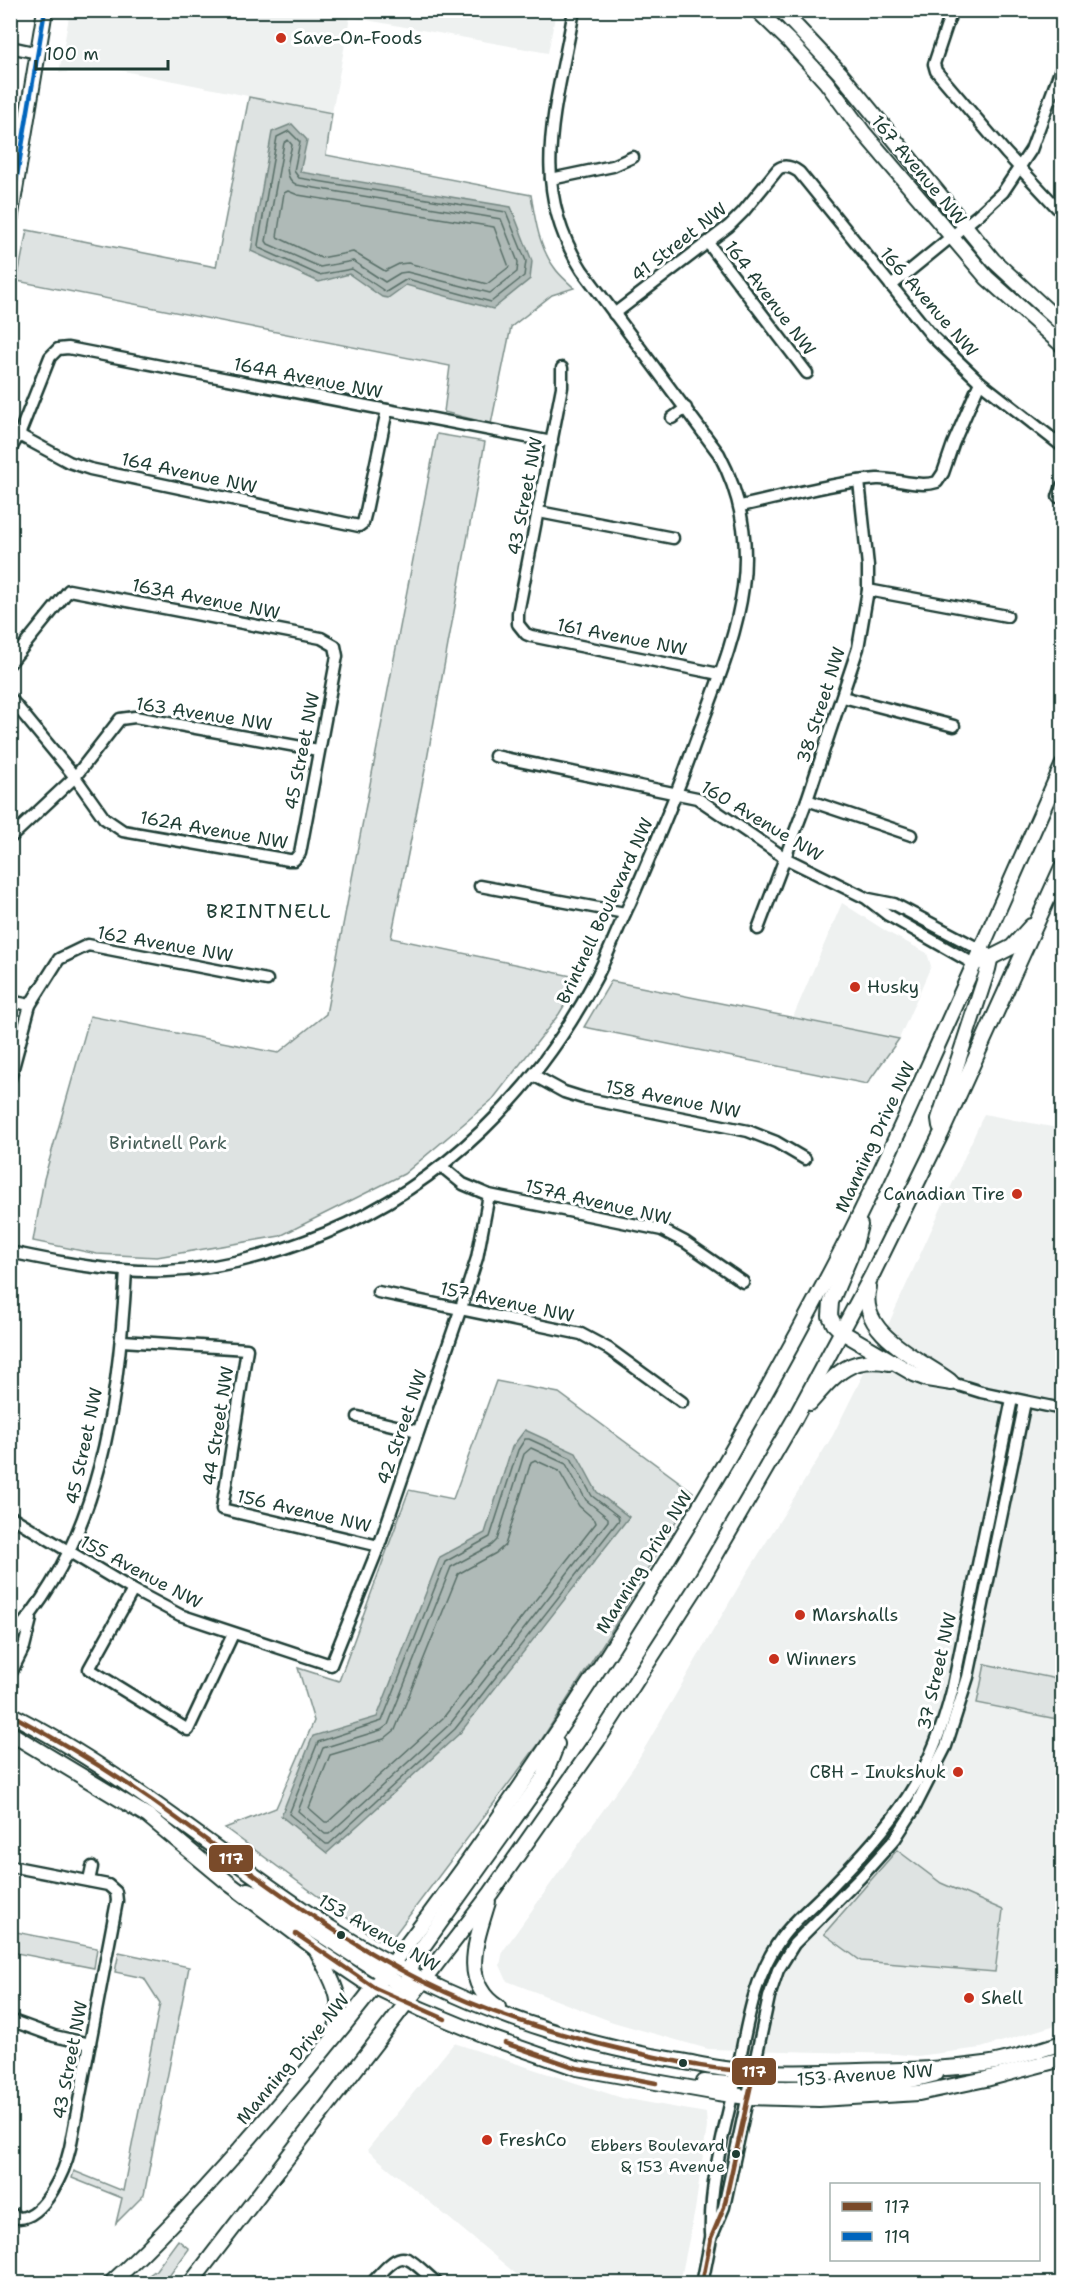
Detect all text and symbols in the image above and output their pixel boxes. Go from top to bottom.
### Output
place label: Save-On-Foods [293,26,422,50]
marker: Save-On-Foods [274,31,288,45]
scale bar [36,33,168,71]
text: 100 m [45,42,99,66]
street label: 167 Avenue NW [866,110,972,230]
street label: 41 Street NW [626,197,732,287]
street label: 164 Avenue NW [719,236,821,360]
street label: 166 Avenue NW [875,242,983,362]
street label: 164A Avenue NW [231,352,385,404]
street label: 43 Street NW [502,435,548,557]
street label: 164 Avenue NW [119,447,259,499]
street label: 163A Avenue NW [130,573,282,625]
street label: 161 Avenue NW [555,613,689,661]
street label: 38 Street NW [791,644,851,766]
street label: 45 Street NW [279,690,325,812]
street label: 163 Avenue NW [134,691,274,737]
street label: 160 Avenue NW [697,775,827,867]
street label: 162A Avenue NW [138,805,290,855]
street label: Brintnell Boulevard NW [551,814,659,1008]
district label: BRINTNELL [206,898,332,924]
street label: 162 Avenue NW [95,920,235,968]
place label: Husky [867,975,919,999]
marker: Husky [848,980,862,994]
street label: Manning Drive NW [829,1057,921,1217]
street label: 158 Avenue NW [603,1074,743,1124]
park label: Brintnell Park [109,1131,227,1155]
street label: 157A Avenue NW [523,1174,673,1230]
place label: Canadian Tire [883,1182,1005,1206]
marker: Canadian Tire [1010,1187,1024,1201]
street label: 157 Avenue NW [438,1276,576,1328]
street label: 44 Street NW [197,1364,239,1488]
street label: 42 Street NW [371,1366,433,1488]
street label: 45 Street NW [60,1385,108,1507]
street label: 156 Avenue NW [234,1484,374,1538]
street label: Manning Drive NW [590,1486,698,1638]
street label: 155 Avenue NW [76,1530,206,1614]
place label: Marshalls [812,1603,898,1627]
marker: Marshalls [793,1608,807,1622]
street label: 37 Street NW [912,1610,962,1732]
place label: Winners [786,1647,857,1671]
marker: Winners [767,1652,781,1666]
place label: CBH - Inukshuk [809,1760,946,1784]
marker: CBH - Inukshuk [951,1765,965,1779]
line badge: 117 [208,1844,254,1873]
text: 117 [218,1848,244,1869]
street label: 153 Avenue NW [314,1888,444,1978]
unlabelled marker [335,1929,347,1941]
place label: Shell [981,1986,1023,2010]
street label: Manning Drive NW [231,1988,355,2130]
marker: Shell [962,1991,976,2005]
street label: 43 Street NW [47,1999,93,2121]
unlabelled marker [677,2057,689,2069]
line badge: 117 [731,2057,777,2086]
street label: 153 Avenue NW [796,2058,934,2092]
text: 117 [741,2061,767,2082]
place label: FreshCo [499,2128,567,2152]
marker: FreshCo [480,2133,494,2147]
place label: Ebbers Boulevard & 153 Avenue [591,2135,725,2177]
marker: Ebbers Boulevard & 153 Avenue [730,2148,742,2160]
legend [830,2183,1040,2261]
text: 117 [884,2195,910,2219]
text: 119 [884,2225,910,2249]

